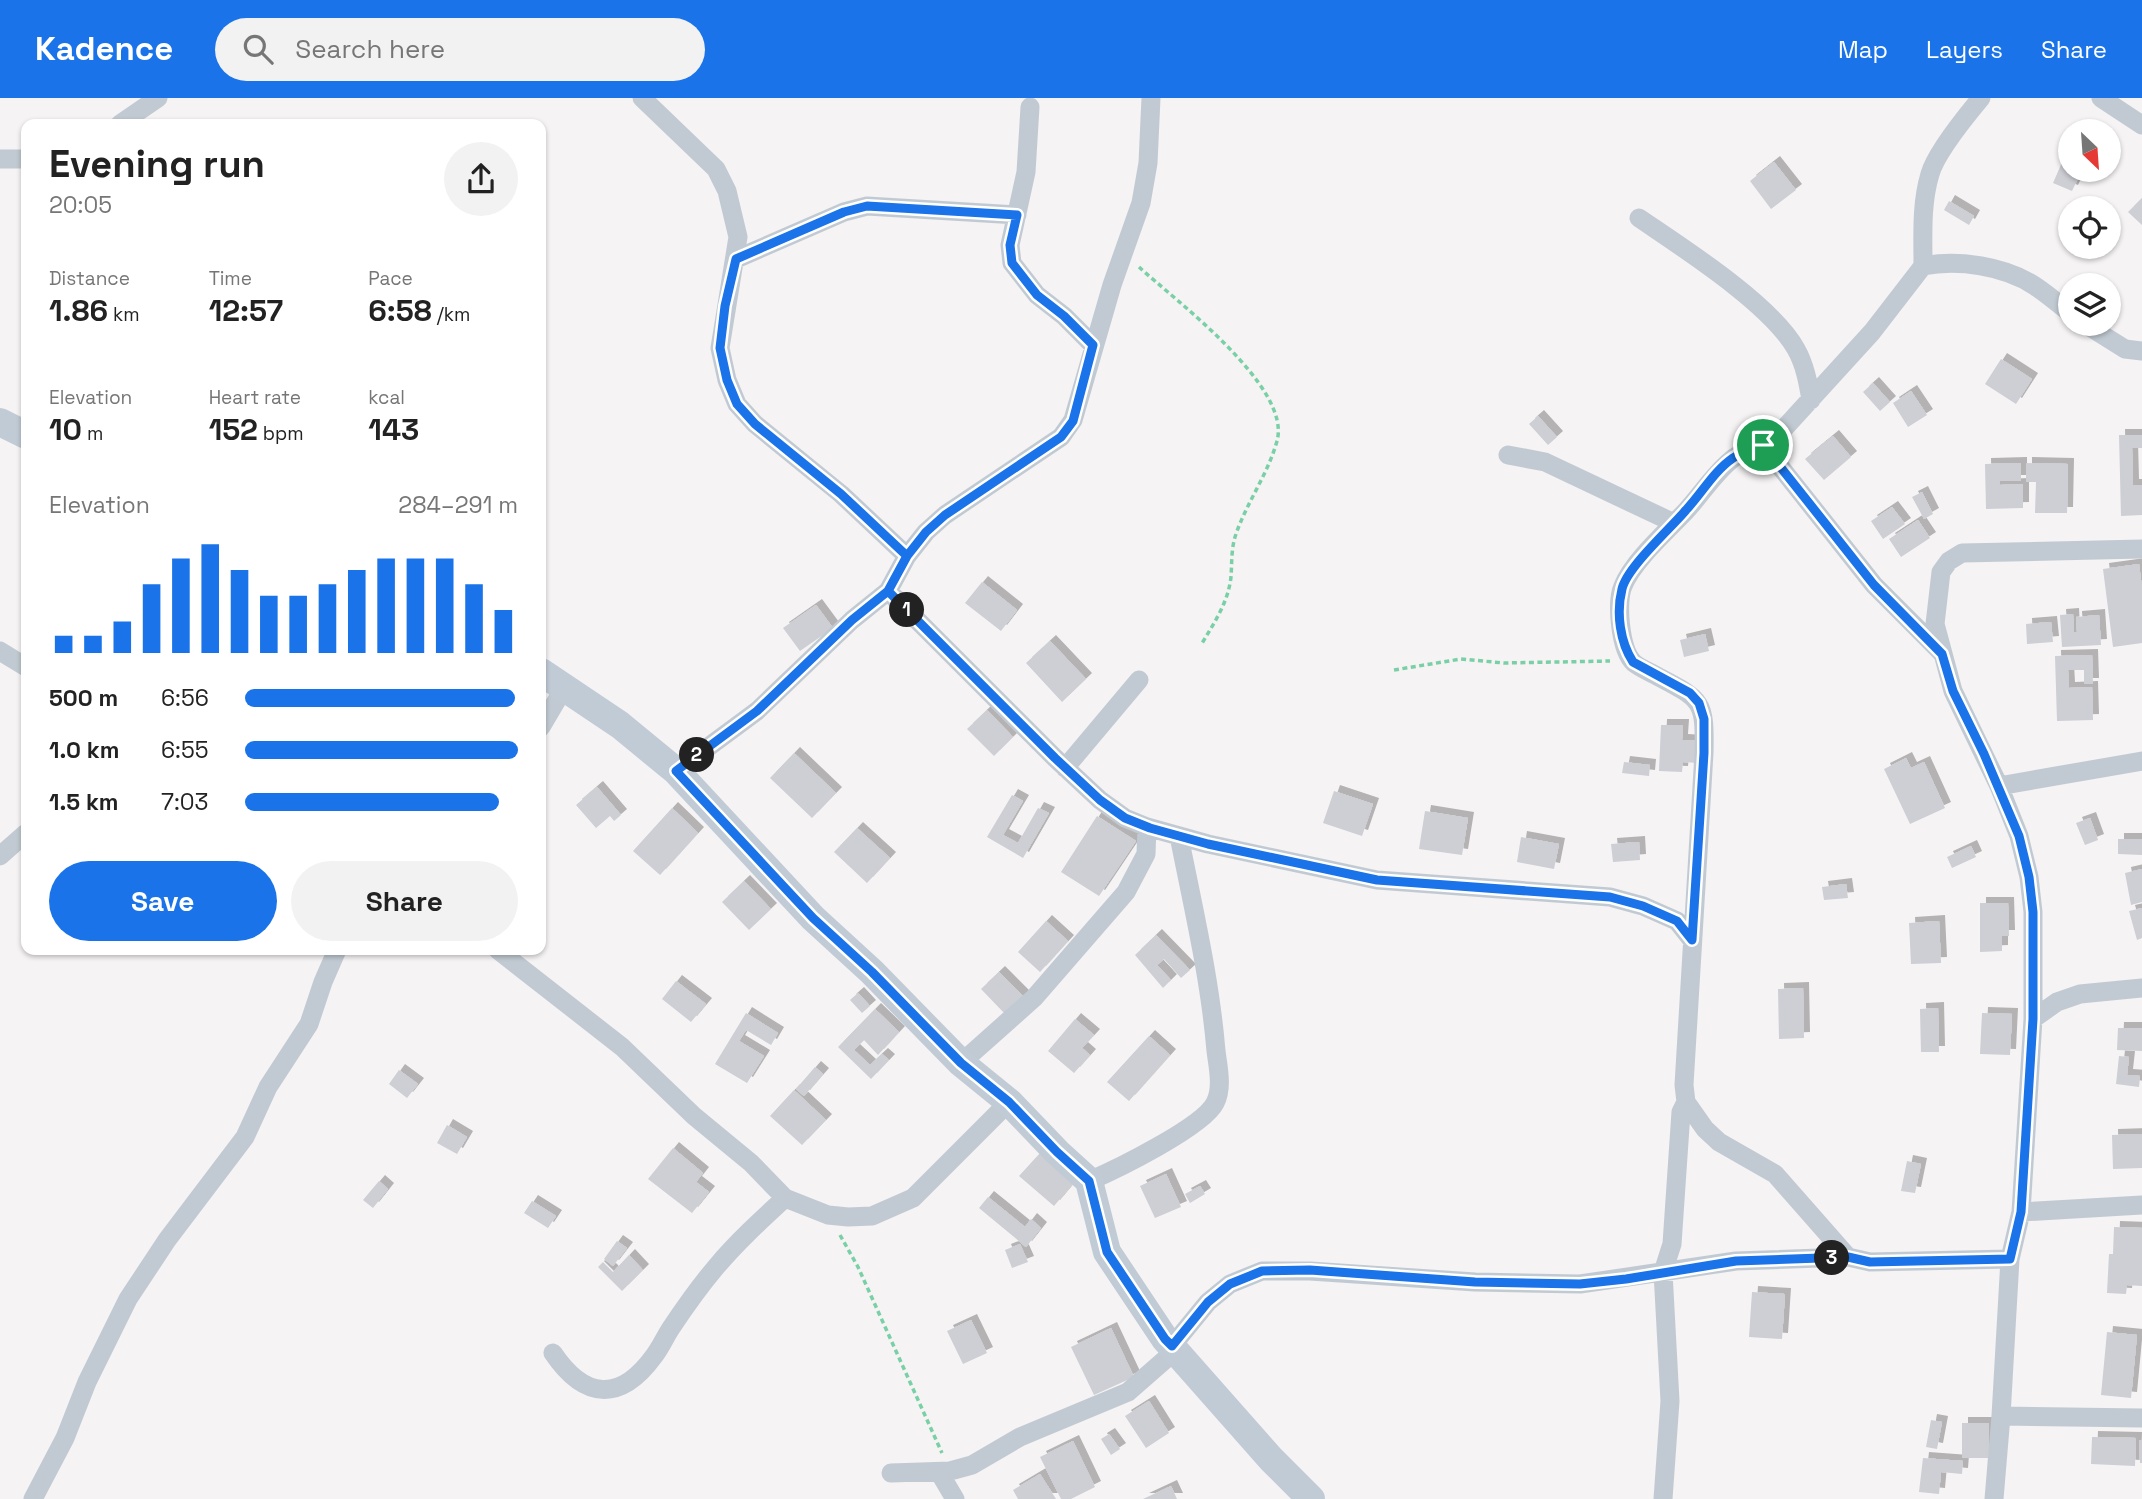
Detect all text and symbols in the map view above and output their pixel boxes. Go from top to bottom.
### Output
search box [215,18,705,81]
text: Kadence [35,28,173,70]
icon: search [239,30,277,68]
text: Search here [295,32,445,66]
text: Map [1838,34,1888,65]
text: Layers [1926,34,2003,65]
text: Share [2041,34,2107,65]
north arrow [2058,119,2121,182]
map controls [2058,119,2121,336]
text: Evening run [49,140,265,188]
button: share [444,142,518,216]
text: 20:05 [49,190,112,220]
button: locate [2058,196,2121,259]
text: Distance [49,266,130,291]
text: Time [209,266,252,291]
text: Pace [368,266,413,291]
button: layers [2058,273,2121,336]
text: 1.86 [49,291,108,330]
text: 12:57 [209,291,283,330]
text: 6:58 [368,291,432,330]
text: km [108,302,140,327]
text: /km [432,302,470,327]
text: Elevation [49,385,132,410]
text: Heart rate [209,385,301,410]
text: kcal [368,385,405,410]
text: 10 [49,410,82,449]
text: 152 [209,410,258,449]
text: 143 [368,410,419,449]
pin [1733,415,1793,475]
text: m [82,421,103,446]
text: bpm [258,421,304,446]
icon: arrive [1744,426,1782,464]
text: Elevation [49,490,150,520]
text: 284–291 m [398,490,518,520]
pin: 1 [890,592,925,628]
text: 1 [902,597,911,622]
text: 500 m [49,683,118,713]
text: 6:56 [161,683,209,713]
text: 1.0 km [49,735,119,765]
text: 6:55 [161,735,208,765]
pin: 2 [680,738,714,772]
text: 2 [691,742,702,767]
text: 1.5 km [49,787,119,817]
text: 7:03 [161,787,208,817]
button: Save [49,861,277,941]
button: Share [291,861,518,941]
pin: 3 [1814,1240,1850,1276]
text: 3 [1826,1245,1837,1270]

